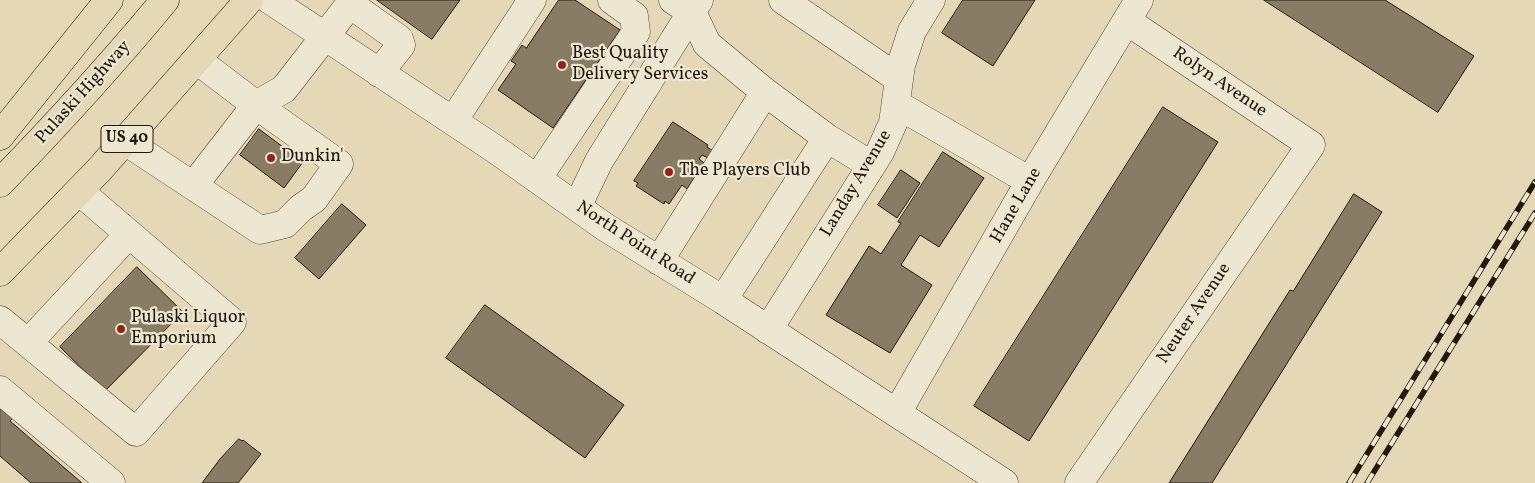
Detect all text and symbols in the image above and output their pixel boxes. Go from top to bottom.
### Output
street label: Pulaski Highway [32,37,136,149]
street label: Rolyn Avenue [1167,43,1271,123]
place label: Best Quality Delivery Services [572,44,708,86]
marker: Best Quality Delivery Services [556,59,568,71]
road number: US 40 [101,126,153,152]
street label: Landay Avenue [817,127,897,241]
place label: Dunkin' [281,147,344,169]
marker: Dunkin' [265,152,277,164]
place label: The Players Club [679,161,810,183]
street label: Hane Lane [987,164,1047,248]
marker: The Players Club [663,166,675,178]
street label: North Point Road [571,197,699,291]
street label: Neuter Avenue [1153,260,1237,368]
place label: Pulaski Liquor Emporium [131,308,245,350]
marker: Pulaski Liquor Emporium [115,323,127,335]

